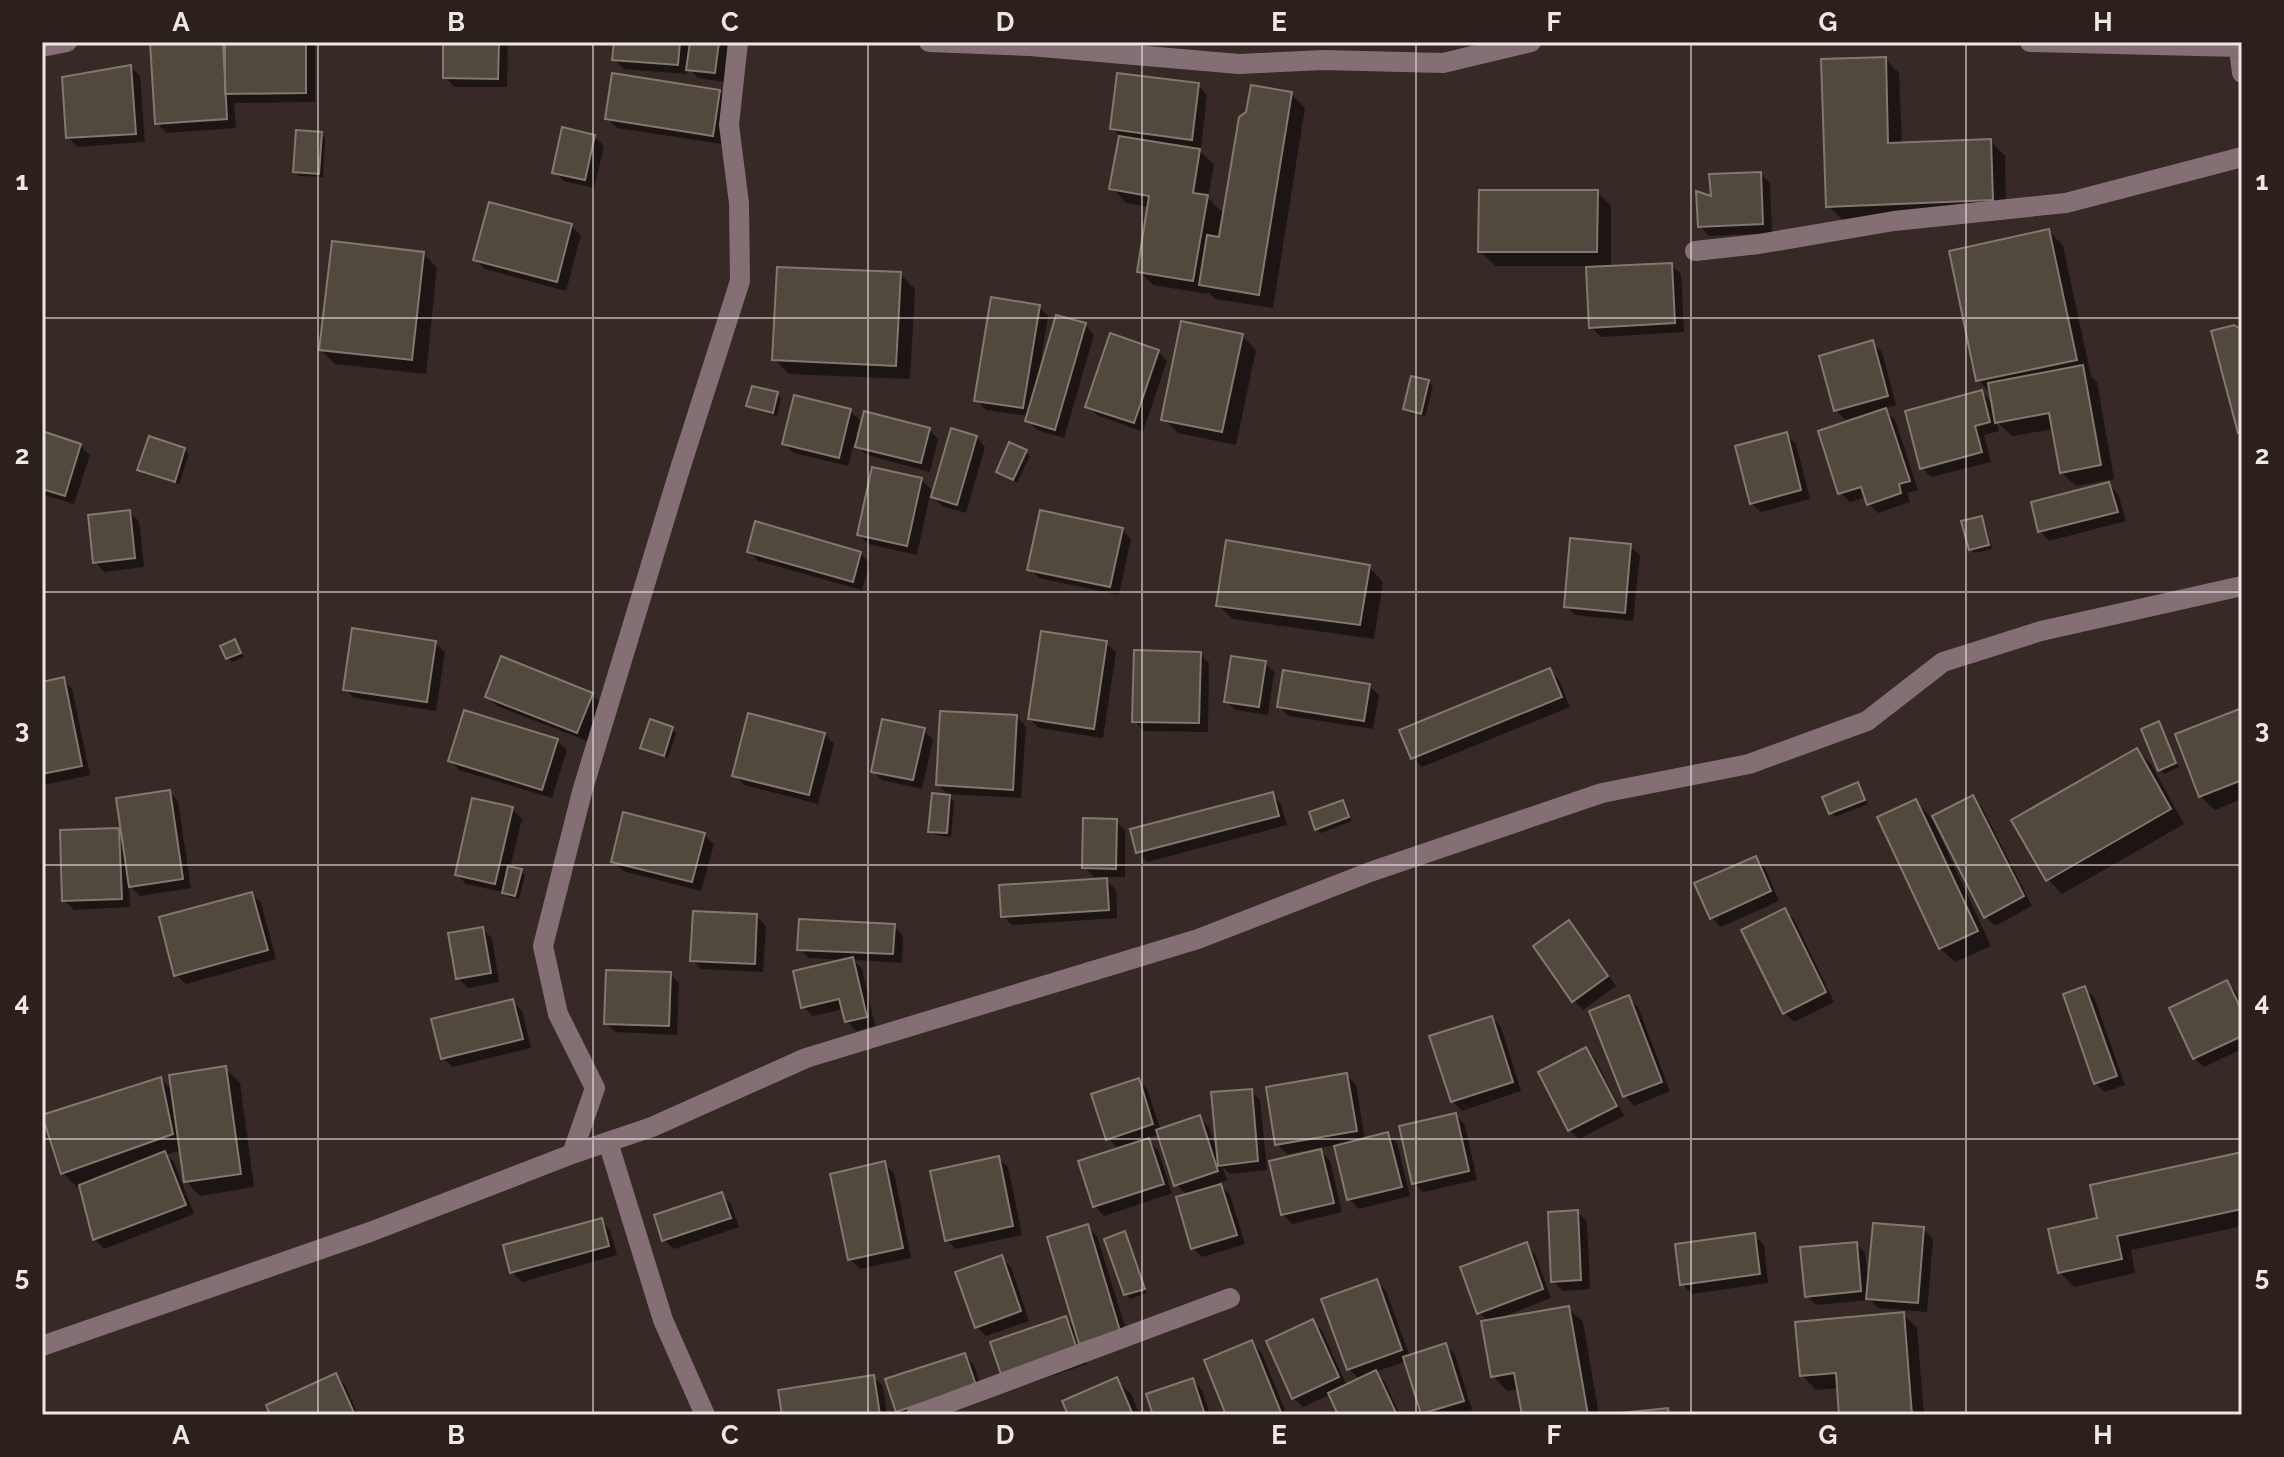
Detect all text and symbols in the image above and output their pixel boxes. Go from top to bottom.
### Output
text: A [172,7,190,37]
text: B [447,7,465,37]
text: C [721,7,739,37]
text: D [996,7,1014,37]
text: E [1271,7,1287,37]
text: F [1547,7,1562,37]
text: G [1819,7,1837,37]
text: H [2093,7,2113,37]
text: 1 [16,166,29,196]
text: 1 [2256,166,2269,196]
text: 2 [15,440,29,470]
text: 2 [2255,440,2269,470]
text: 3 [15,714,29,744]
text: 3 [2255,714,2269,744]
text: 4 [15,987,29,1017]
text: 4 [2255,987,2269,1017]
text: 5 [15,1261,29,1291]
text: 5 [2255,1261,2269,1291]
text: A [172,1420,190,1450]
text: B [447,1420,465,1450]
text: C [721,1420,739,1450]
text: D [996,1420,1014,1450]
text: E [1271,1420,1287,1450]
text: F [1547,1420,1562,1450]
text: G [1819,1420,1837,1450]
text: H [2093,1420,2113,1450]

